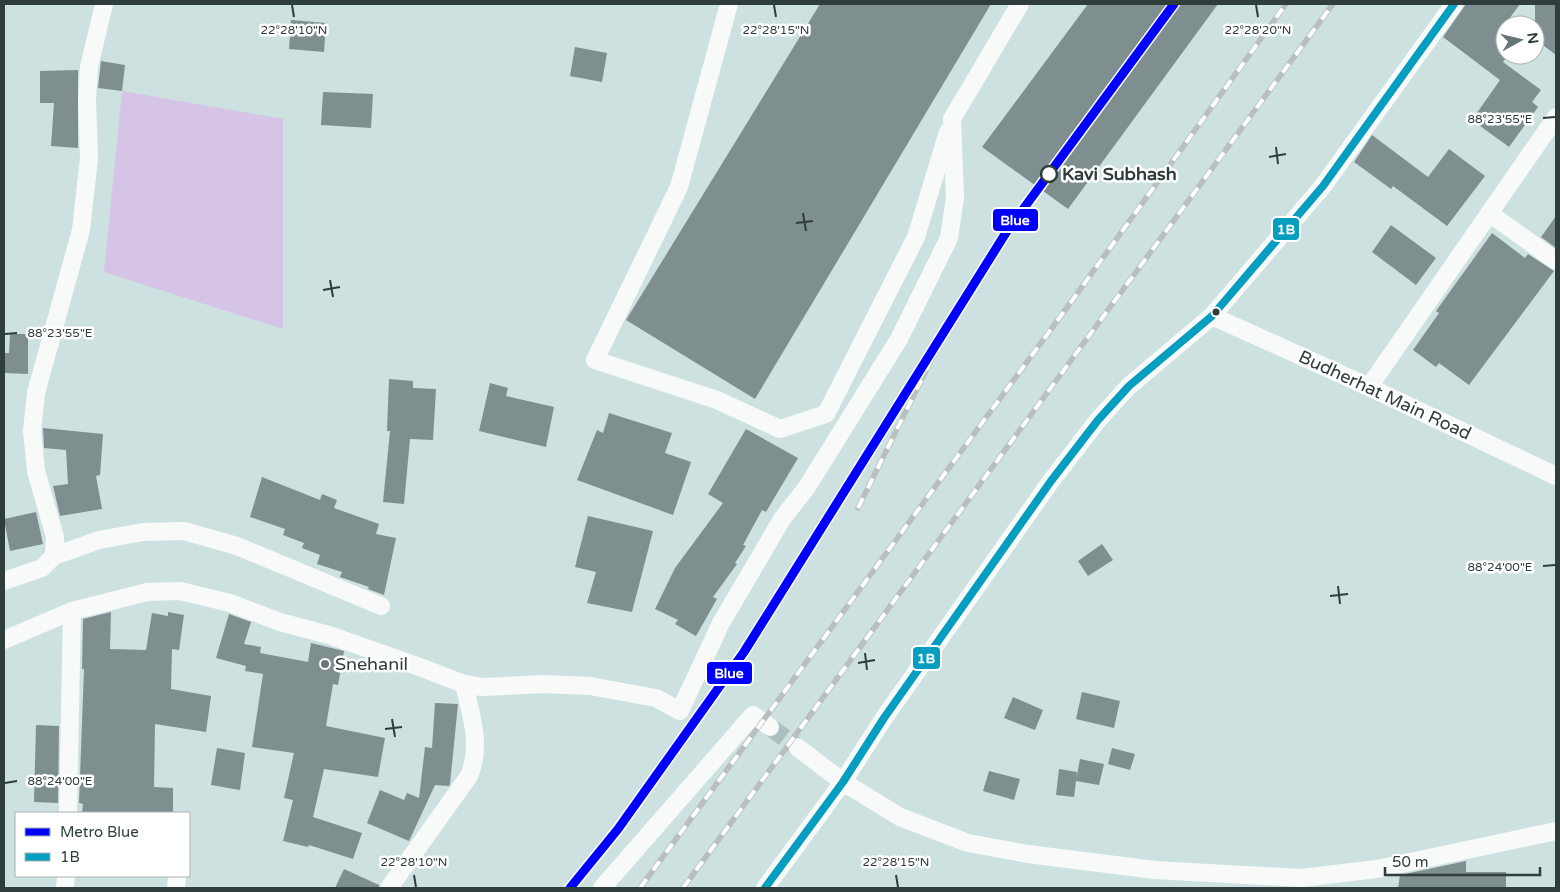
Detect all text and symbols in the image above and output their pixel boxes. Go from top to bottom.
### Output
north arrow [1495,15,1545,65]
text: 22°28'10"N [261,23,328,37]
text: 22°28'15"N [743,23,810,37]
text: 22°28'20"N [1225,23,1292,37]
text: N [1523,32,1542,45]
text: 88°23'55"E [1467,112,1533,126]
place label: Kavi Subhash [1062,163,1177,185]
marker: Kavi Subhash [1040,165,1058,183]
line badge: Blue [992,208,1039,232]
text: Blue [1000,212,1030,229]
line badge: 1B [1272,217,1300,241]
text: 1B [1277,221,1296,238]
unlabelled marker [1211,307,1221,317]
text: 88°23'55"E [27,326,93,340]
street label: Budherhat Main Road [1295,345,1475,445]
text: 88°24'00"E [1467,560,1533,574]
line badge: 1B [912,646,941,670]
text: 1B [917,650,936,667]
place label: Snehanil [335,653,408,675]
marker: Snehanil [319,658,331,670]
line badge: Blue [706,661,753,685]
text: Blue [714,665,744,682]
text: 88°24'00"E [27,774,93,788]
legend [15,812,190,877]
text: Metro Blue [60,823,139,841]
scale bar [1385,844,1540,876]
text: 1B [60,848,80,866]
text: 50 m [1392,853,1429,871]
text: 22°28'10"N [381,855,448,869]
text: 22°28'15"N [863,855,930,869]

